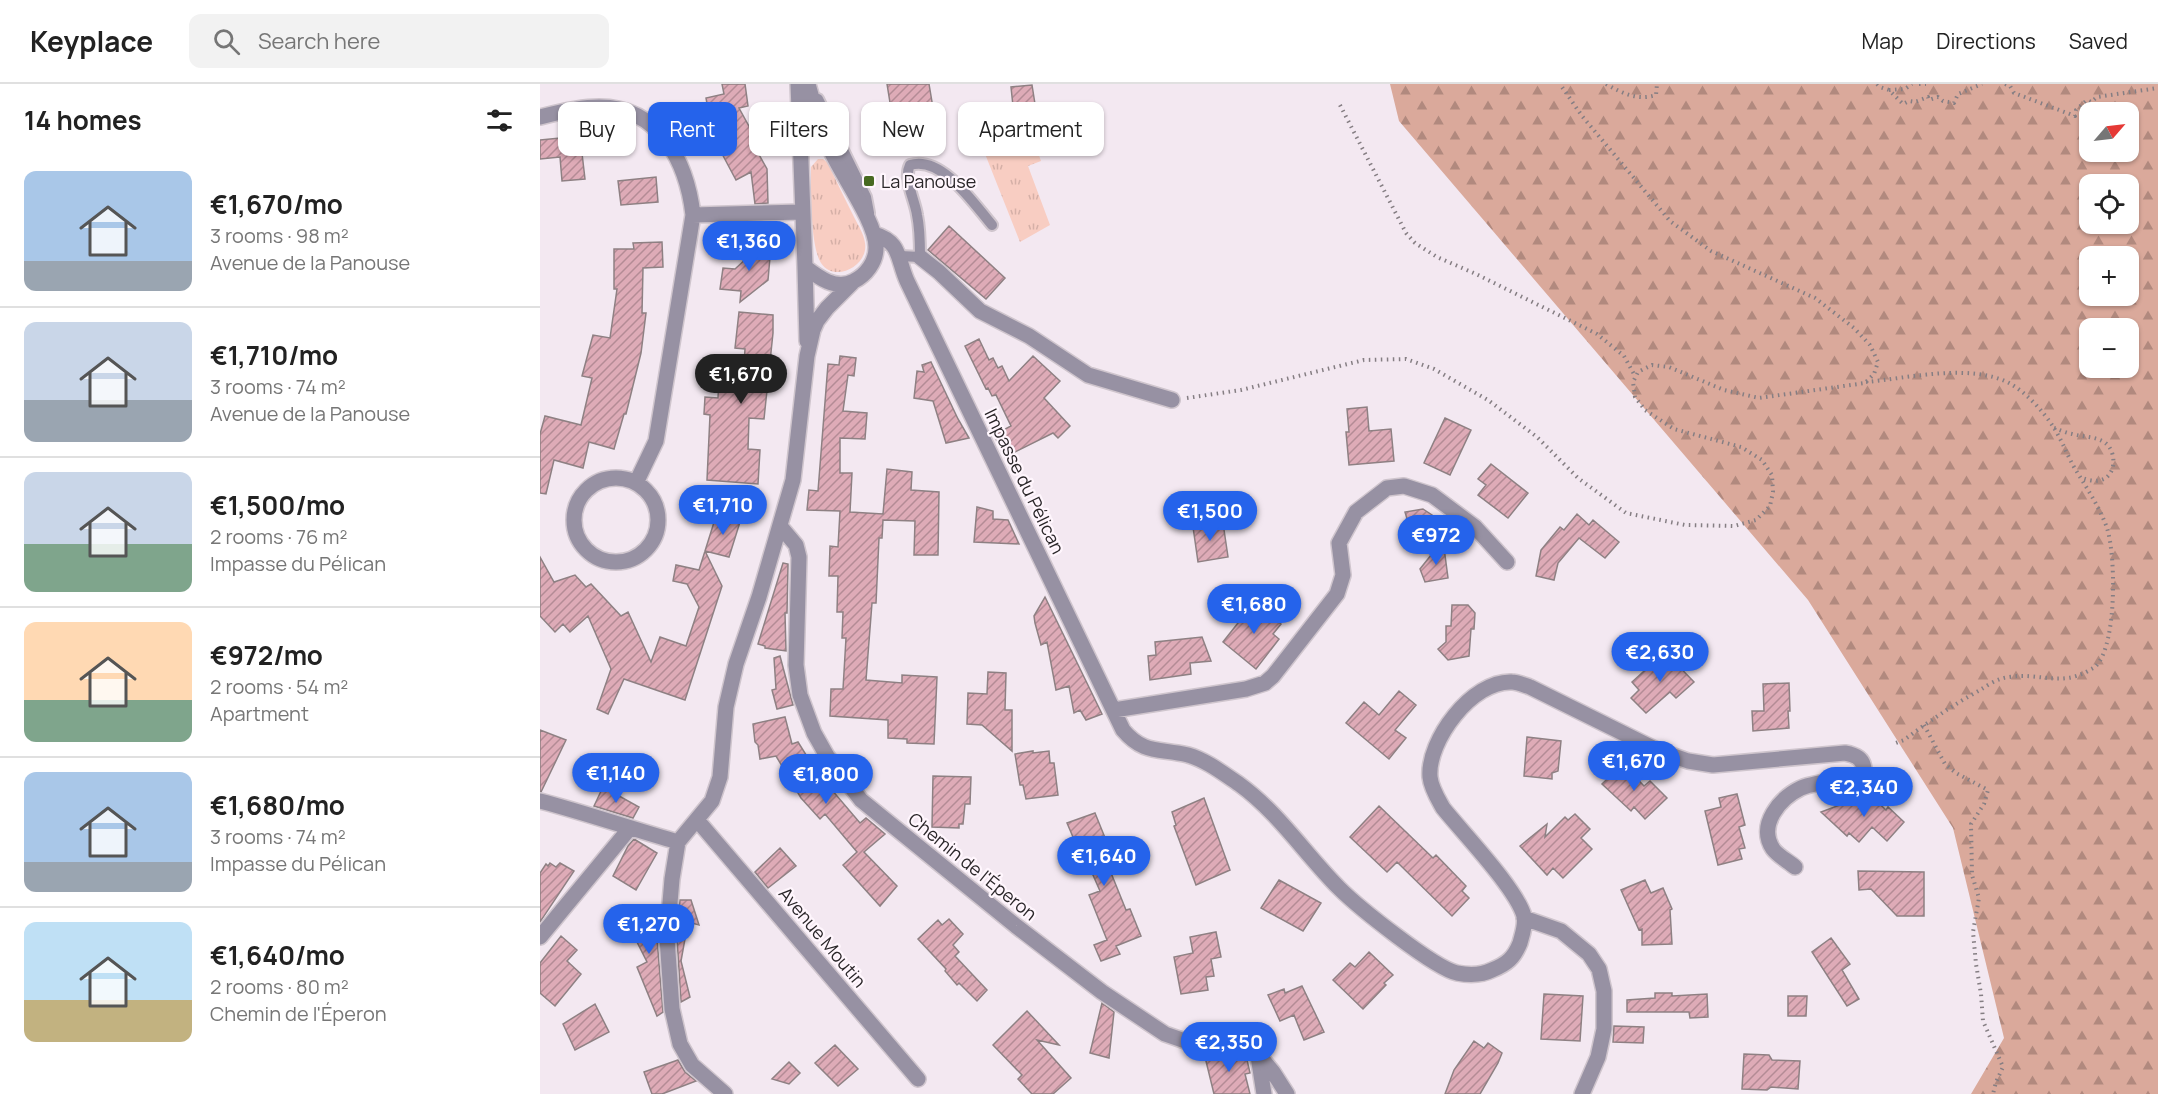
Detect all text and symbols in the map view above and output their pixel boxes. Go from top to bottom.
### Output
search box [189,14,609,68]
text: Keyplace [30,22,153,60]
icon: search [210,25,243,58]
text: Search here [258,26,380,56]
text: Map [1862,27,1903,55]
text: Directions [1936,27,2036,55]
text: Saved [2069,27,2128,55]
text: 14 homes [24,102,142,138]
chip: Buy [558,102,636,156]
chip: Rent [648,102,737,156]
chip: Filters [749,102,849,156]
chip: New [861,102,946,156]
chip: Apartment [958,102,1104,156]
north arrow [2079,102,2139,162]
map controls [2079,102,2139,378]
icon: filters [483,104,516,137]
place label: La Panouse [881,169,976,193]
marker: La Panouse [862,174,876,188]
button: locate [2079,174,2139,234]
text: €1,670/mo [210,186,343,222]
icon: home [72,195,144,267]
pin: €1,360 [700,221,798,272]
text: 3 rooms · 98 m² [210,222,349,249]
text: €1,360 [717,227,781,254]
button: + [2079,246,2139,306]
text: Avenue de la Panouse [210,249,410,276]
button: − [2079,318,2139,378]
text: €1,710/mo [210,337,338,373]
icon: home [72,346,144,418]
pin: €1,670 [692,354,790,405]
text: €1,670 [709,360,773,387]
text: 3 rooms · 74 m² [210,373,346,400]
text: Avenue de la Panouse [210,400,410,427]
street label: Impasse du Pélican [979,405,1071,557]
pin: €1,710 [674,485,772,536]
text: €1,500/mo [210,487,345,523]
text: €1,710 [693,491,753,518]
pin: €1,500 [1161,491,1259,542]
icon: home [72,496,144,568]
text: €1,500 [1177,497,1243,524]
pin: €972 [1400,515,1472,566]
text: €972 [1412,521,1460,548]
text: 2 rooms · 76 m² [210,523,347,550]
text: Impasse du Pélican [210,550,386,577]
pin: €1,680 [1205,584,1303,635]
text: €1,680 [1221,590,1287,617]
pin: €2,630 [1611,632,1709,683]
text: €972/mo [210,637,323,673]
text: €2,630 [1626,638,1694,665]
icon: home [72,646,144,718]
text: 2 rooms · 54 m² [210,673,348,700]
text: Apartment [210,700,309,727]
pin: €1,670 [1585,741,1683,792]
text: €1,670 [1602,747,1666,774]
pin: €1,140 [567,753,665,804]
pin: €1,800 [777,754,875,805]
text: €1,140 [586,759,646,786]
text: €1,800 [793,760,859,787]
pin: €2,340 [1815,767,1913,818]
text: €2,340 [1830,773,1898,800]
text: €1,680/mo [210,787,345,823]
icon: home [72,796,144,868]
street label: Chemin de l'Éperon [904,807,1042,925]
text: 3 rooms · 74 m² [210,823,346,850]
pin: €1,640 [1055,836,1153,887]
text: €1,640 [1071,842,1137,869]
text: Impasse du Pélican [210,850,386,877]
street label: Avenue Moutin [774,882,872,992]
pin: €1,270 [600,904,698,955]
text: €1,270 [617,910,681,937]
text: €1,640/mo [210,937,345,973]
icon: home [72,946,144,1018]
text: 2 rooms · 80 m² [210,973,349,1000]
text: Chemin de l'Éperon [210,1000,387,1027]
pin: €2,350 [1180,1022,1278,1073]
text: €2,350 [1195,1028,1263,1055]

